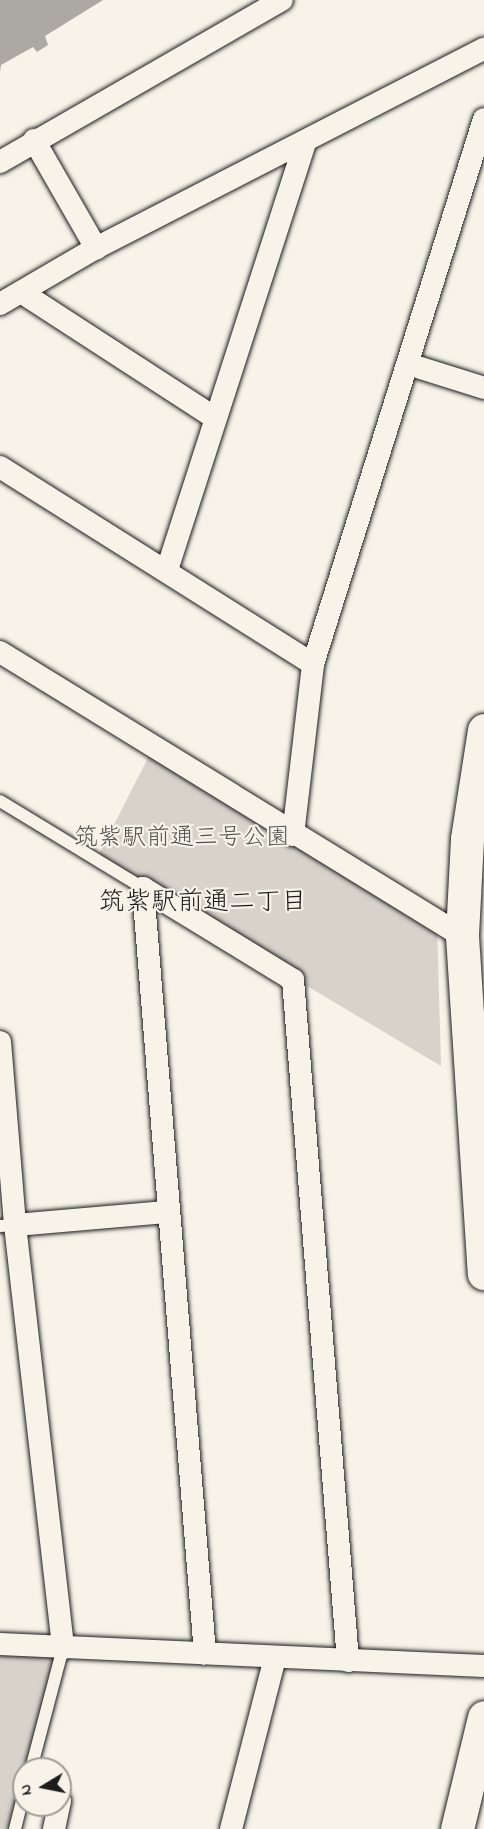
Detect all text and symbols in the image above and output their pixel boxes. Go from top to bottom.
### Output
park label: 筑紫駅前通三号公園 [74,825,290,853]
district label: 筑紫駅前通二丁目 [99,888,307,920]
north arrow [12,1757,72,1817]
text: N [13,1782,39,1797]

